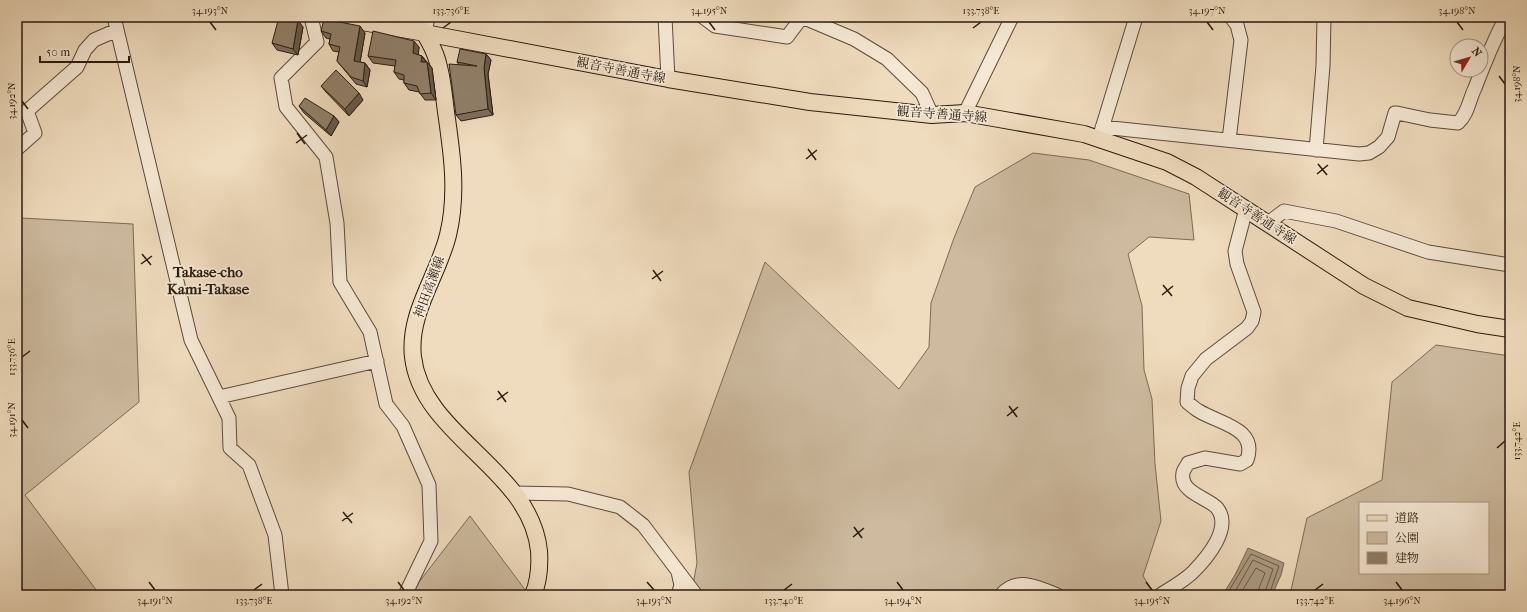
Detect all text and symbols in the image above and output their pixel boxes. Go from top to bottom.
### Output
text: 34.193°N [192,5,229,17]
text: 133.736°E [432,5,470,17]
text: 34.195°N [691,5,728,17]
text: 133.738°E [963,5,999,17]
text: 34.197°N [1188,5,1226,17]
text: 34.198°N [1438,5,1476,17]
scale bar [40,38,129,64]
north arrow [1449,38,1489,78]
text: 50 m [46,45,70,59]
text: N [1469,45,1485,60]
street label: 観音寺善通寺線 [575,54,667,86]
text: 34.198°N [1511,65,1523,103]
text: 34.192°N [6,82,18,120]
street label: 観音寺善通寺線 [896,103,988,125]
street label: 観音寺善通寺線 [1215,185,1299,247]
street label: 神田高瀬線 [411,254,447,320]
district label: Takase-cho Kami-Takase [167,263,250,298]
text: 133.736°E [6,338,18,376]
text: 34.191°N [6,402,18,438]
text: 133.742°E [1511,422,1523,460]
legend [1359,502,1489,574]
text: 道路 [1395,511,1419,525]
text: 公園 [1395,531,1419,545]
text: 建物 [1395,551,1419,565]
text: 34.191°N [137,595,173,607]
text: 133.738°E [236,595,272,607]
text: 34.192°N [385,595,423,607]
text: 34.193°N [636,595,673,607]
text: 133.740°E [765,595,803,607]
text: 34.194°N [884,595,922,607]
text: 34.195°N [1134,595,1171,607]
text: 133.742°E [1296,595,1334,607]
text: 34.196°N [1383,595,1421,607]

